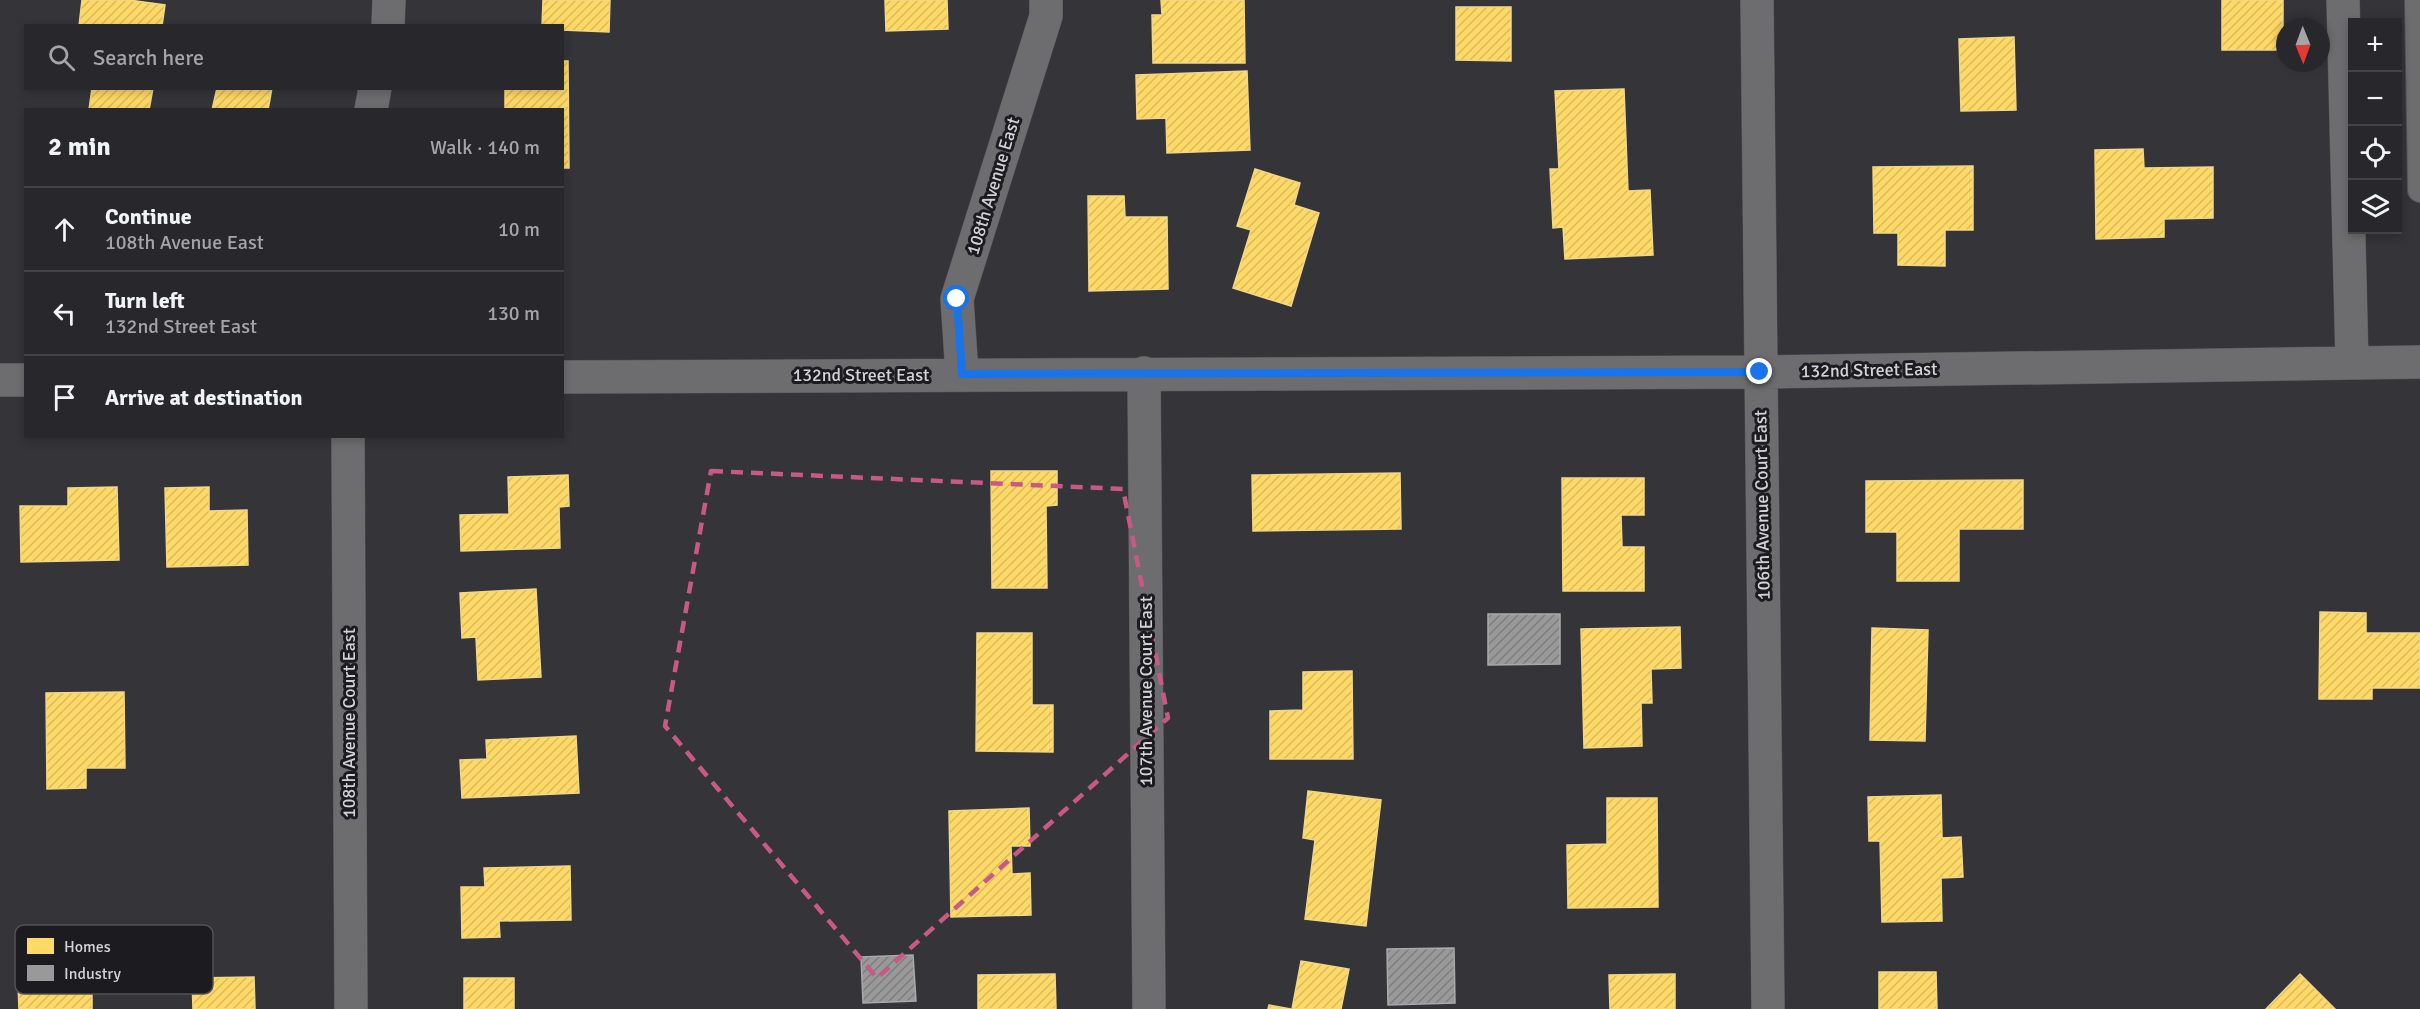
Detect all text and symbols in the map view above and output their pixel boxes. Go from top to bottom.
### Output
north arrow [2276,18,2330,72]
map controls [2348,18,2402,234]
button: + [2348,18,2402,72]
search box [24,24,564,90]
icon: search [45,41,78,74]
text: Search here [93,44,204,71]
button: − [2348,72,2402,126]
street label: 108th Avenue East [962,114,1024,258]
button: locate [2348,126,2402,180]
text: 2 min [48,131,111,163]
text: Walk · 140 m [430,135,540,160]
button: layers [2348,180,2402,234]
text: Continue [105,203,192,230]
icon: ahead [48,213,81,246]
text: 10 m [498,217,540,242]
text: 108th Avenue East [105,230,264,255]
route start [943,285,969,311]
text: Turn left [105,287,185,314]
icon: left [48,297,81,330]
text: 130 m [487,301,540,326]
text: 132nd Street East [105,314,257,339]
route end [1746,358,1772,384]
street label: 132nd Street East [1800,358,1938,382]
street label: 132nd Street East [793,364,929,386]
icon: arrive [48,381,81,414]
text: Arrive at destination [105,384,302,411]
street label: 106th Avenue Court East [1749,410,1775,600]
street label: 107th Avenue Court East [1135,596,1157,786]
street label: 108th Avenue Court East [338,628,360,818]
legend [15,925,213,994]
text: Homes [64,937,111,957]
text: Industry [64,964,122,984]

